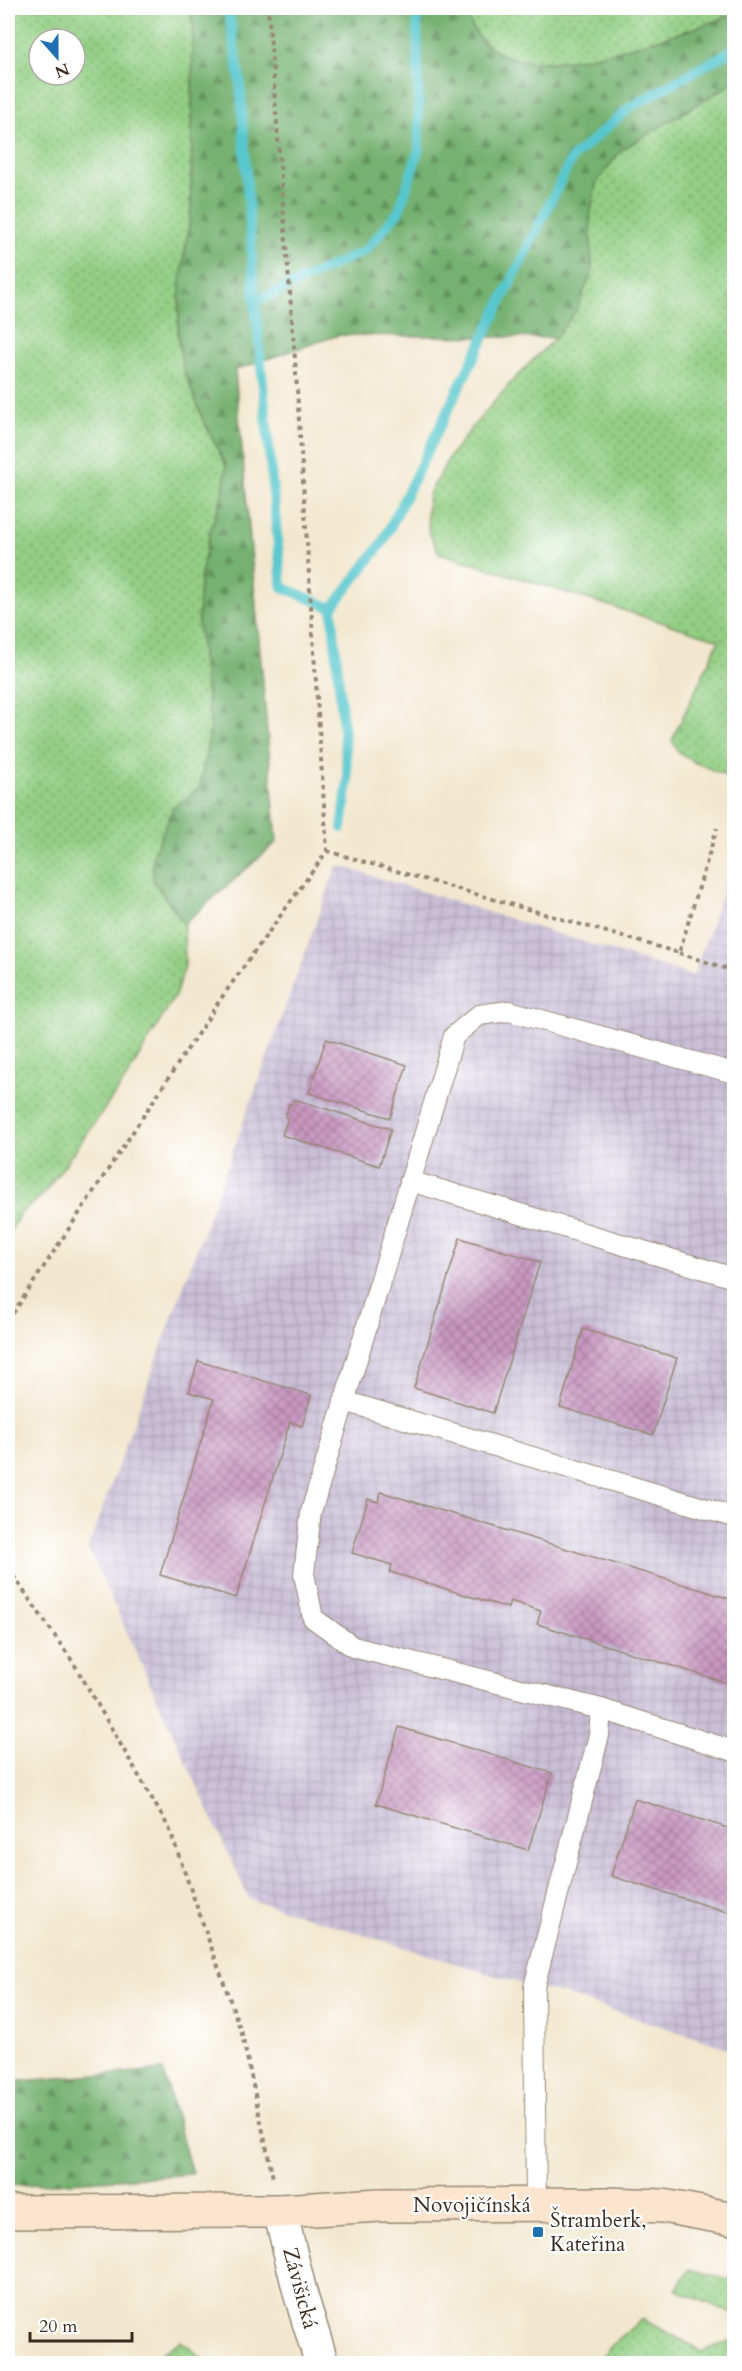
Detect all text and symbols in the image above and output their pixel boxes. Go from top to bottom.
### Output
north arrow [27,27,87,87]
text: N [51,57,72,83]
street label: Novojičínská [413,2191,531,2220]
place label: Štramberk, Kateřina [550,2205,647,2259]
marker: Štramberk, Kateřina [531,2225,545,2239]
street label: Závišická [275,2244,325,2332]
scale bar [30,2305,132,2343]
text: 20 m [39,2314,78,2339]

